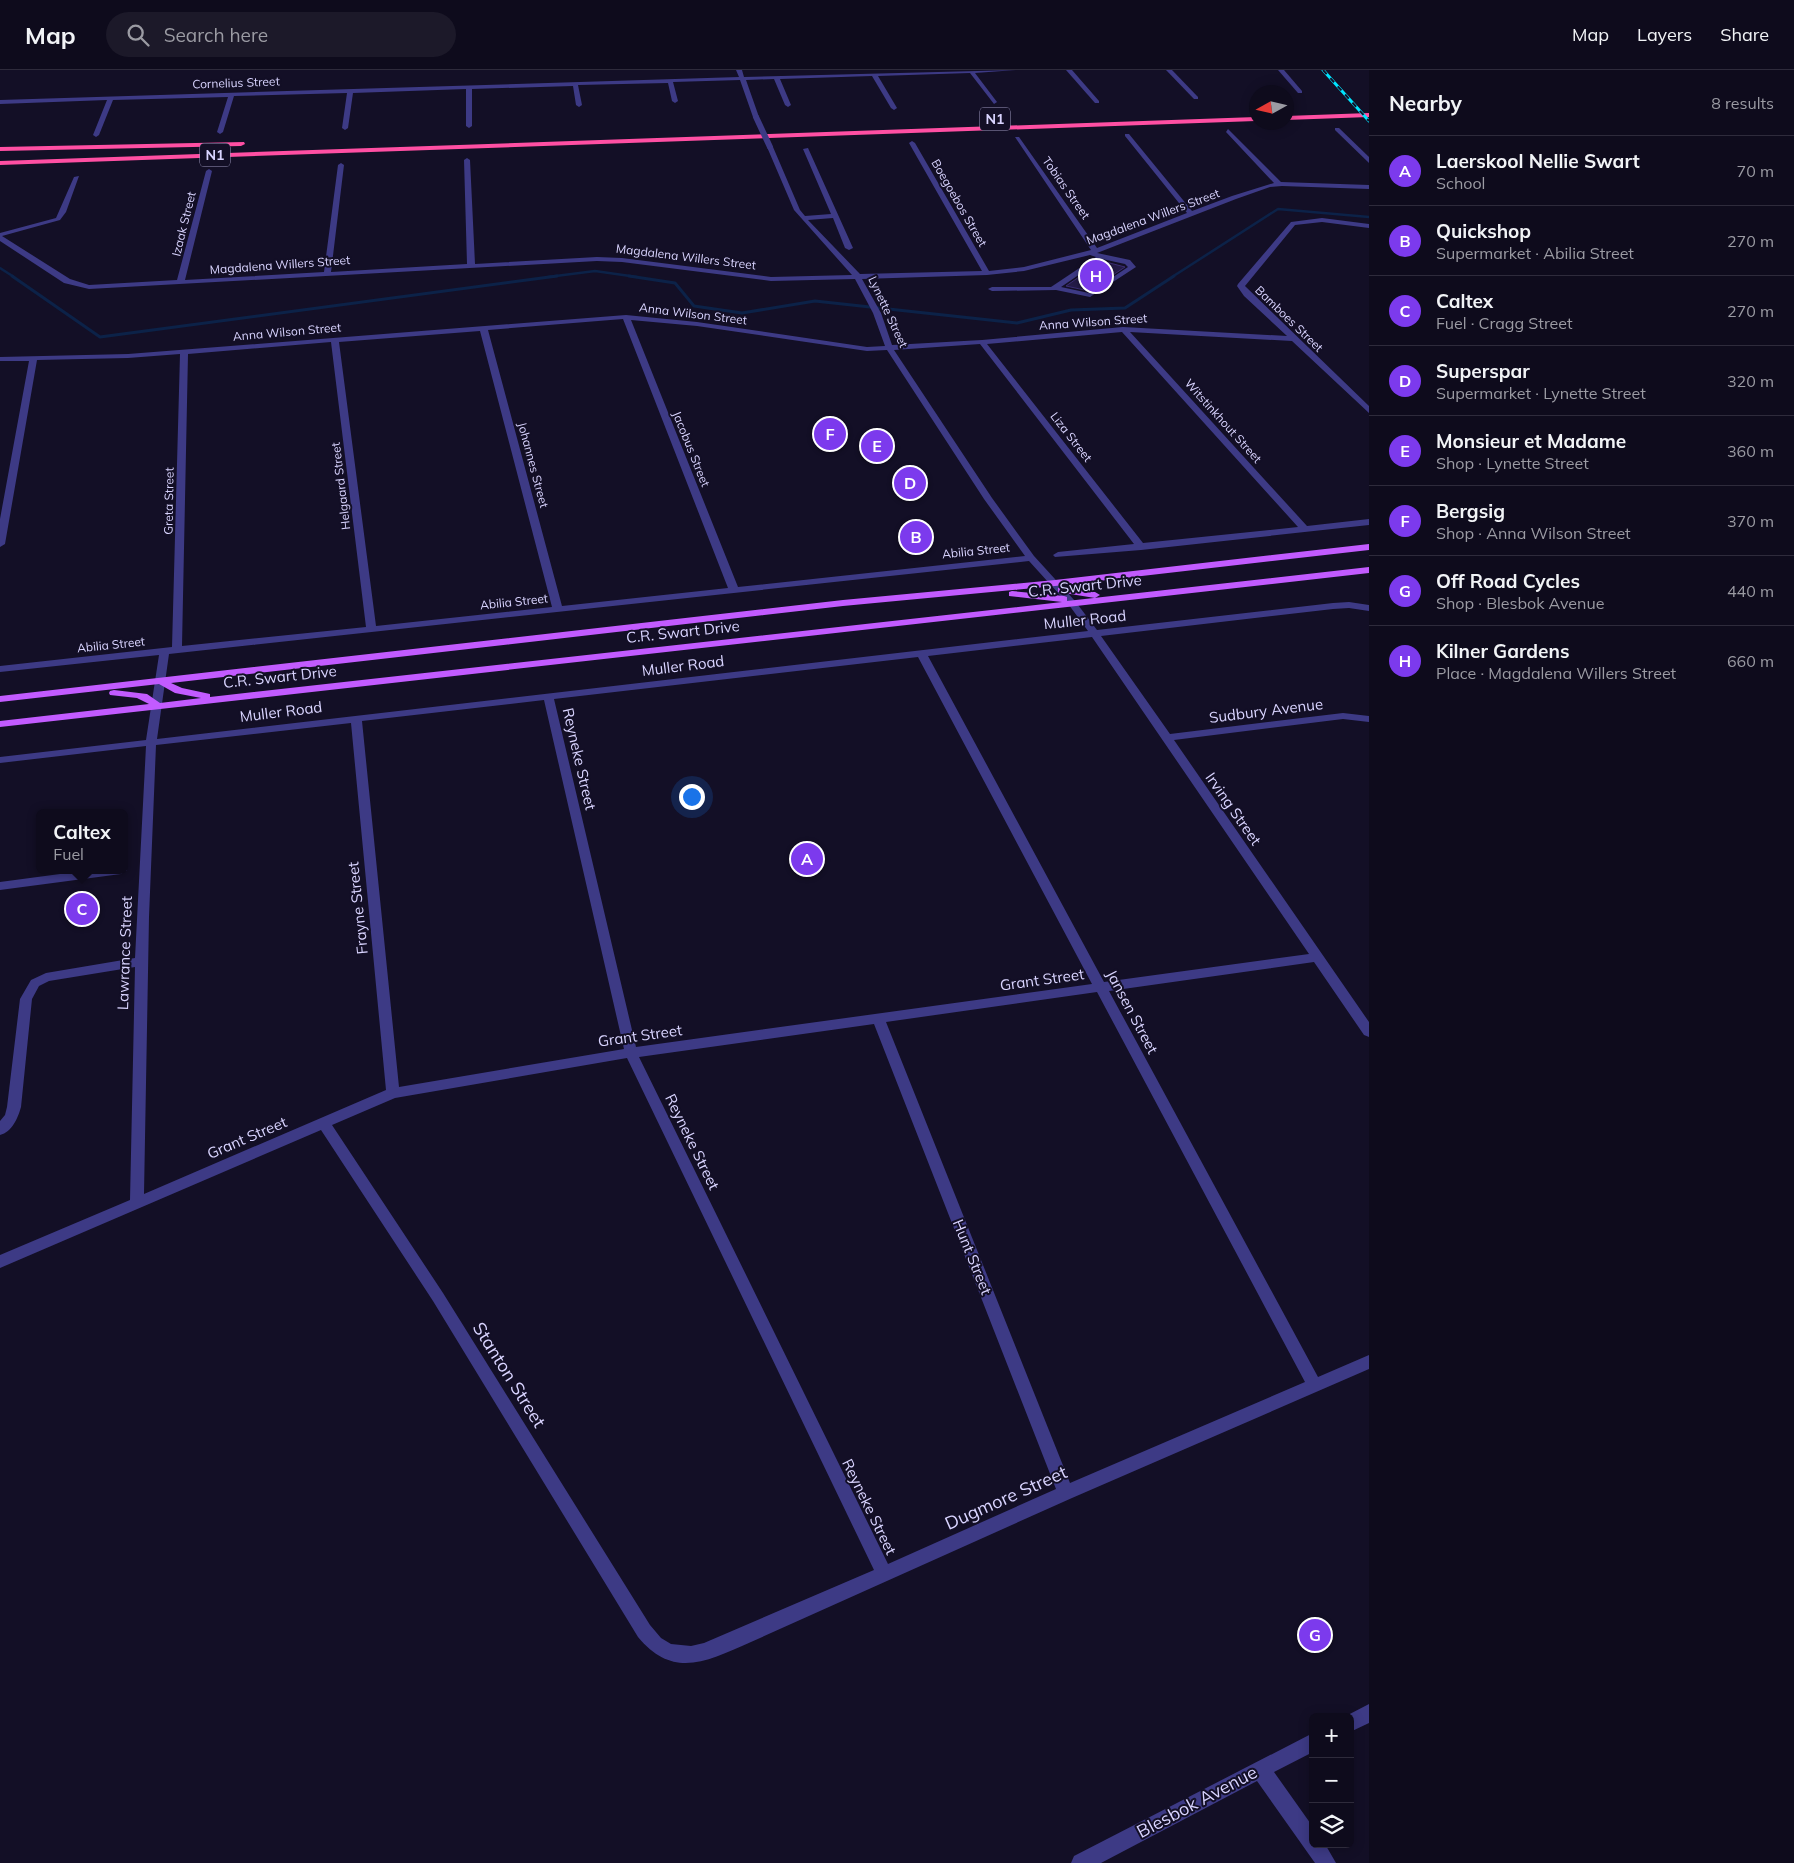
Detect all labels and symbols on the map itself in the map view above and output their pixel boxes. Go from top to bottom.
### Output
street label: Cornelius Street [192,73,280,92]
north arrow [1249,85,1294,130]
road number: N1 [980,108,1010,131]
road number: N1 [200,144,230,166]
street label: Tobias Street [1039,154,1093,222]
street label: Boegoebos Street [928,156,991,249]
street label: Magdalena Willers Street [1084,185,1222,248]
street label: Izaak Street [168,190,199,258]
street label: Magdalena Willers Street [615,240,757,273]
street label: Magdalena Willers Street [209,252,351,277]
pin: H [1080,257,1112,295]
street label: Lynette Street [865,274,912,350]
street label: Bamboes Street [1252,282,1326,355]
street label: Anna Wilson Street [638,299,748,328]
street label: Anna Wilson Street [1038,310,1148,333]
street label: Anna Wilson Street [232,319,342,344]
street label: Witstinkhout Street [1182,376,1265,466]
street label: Jacobus Street [669,409,713,489]
street label: Liza Street [1047,409,1095,465]
pin: F [814,415,846,453]
street label: Johannes Street [515,420,552,509]
pin: E [861,427,893,465]
street label: Helgaard Street [328,441,353,531]
pin: D [894,464,926,502]
street label: Greta Street [160,467,177,535]
pin: B [900,518,932,556]
street label: Abilia Street [941,539,1011,562]
street label: C.R. Swart Drive [1027,570,1143,601]
street label: Abilia Street [479,590,549,613]
street label: Muller Road [1043,606,1127,633]
street label: C.R. Swart Drive [625,616,741,647]
street label: Abilia Street [76,633,146,656]
street label: Muller Road [641,651,725,680]
street label: C.R. Swart Drive [222,661,338,692]
street label: Sudbury Avenue [1208,694,1324,727]
street label: Muller Road [239,697,323,726]
street label: Reyneke Street [559,706,600,812]
street label: Irving Street [1201,769,1265,849]
your location [679,784,705,810]
pin: A [791,840,823,878]
street label: Frayne Street [343,861,372,955]
pin: C [66,890,98,928]
street label: Lawrance Street [113,896,136,1010]
street label: Grant Street [999,964,1085,995]
street label: Jansen Street [1102,966,1163,1057]
street label: Grant Street [597,1020,683,1051]
street label: Reyneke Street [661,1091,724,1193]
street label: Grant Street [204,1112,290,1163]
street label: Hunt Street [949,1216,996,1297]
street label: Stanton Street [468,1318,551,1432]
street label: Reyneke Street [838,1456,901,1558]
street label: Dugmore Street [941,1460,1071,1535]
pin: G [1299,1616,1331,1654]
street label: Blesbok Avenue [1133,1760,1261,1843]

